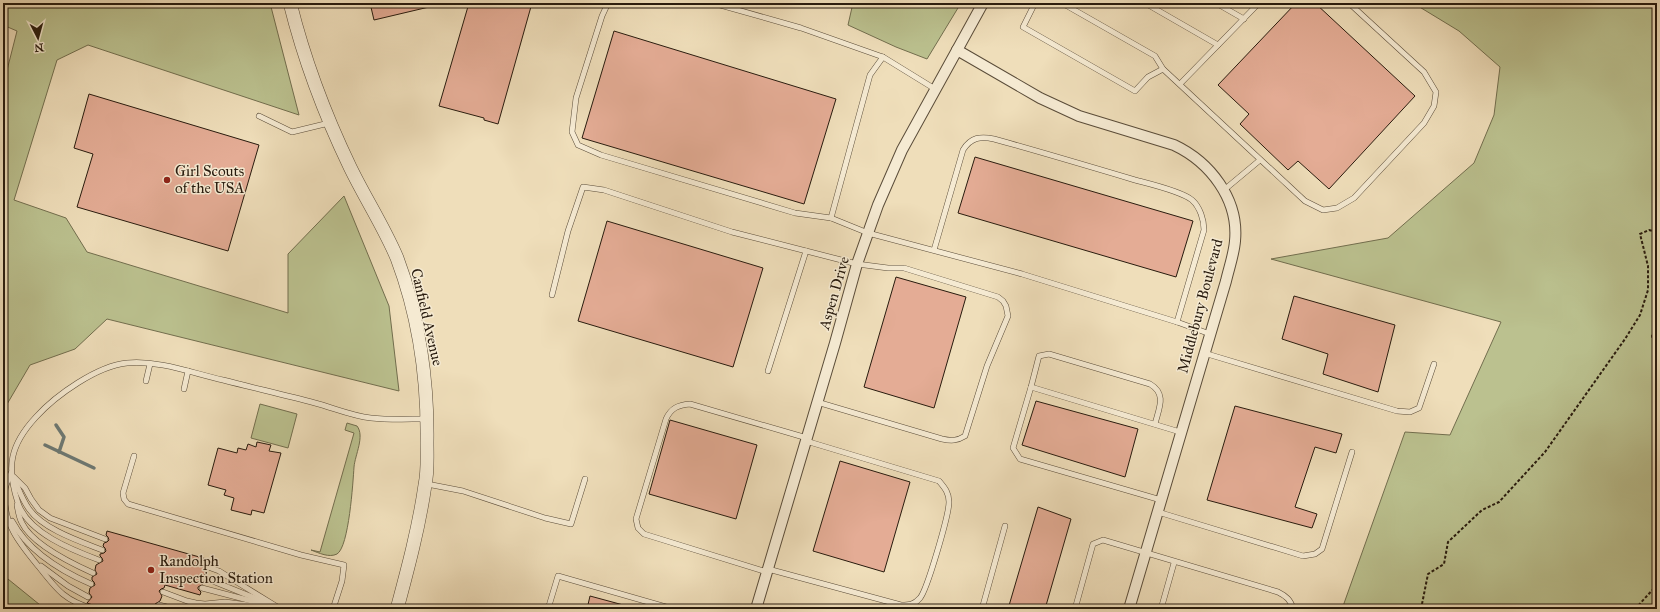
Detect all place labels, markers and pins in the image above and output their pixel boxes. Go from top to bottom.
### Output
place label: Girl Scouts of the USA [175,162,244,197]
marker: Girl Scouts of the USA [162,175,172,185]
place label: Randolph Inspection Station [159,552,273,587]
marker: Randolph Inspection Station [146,565,156,575]

